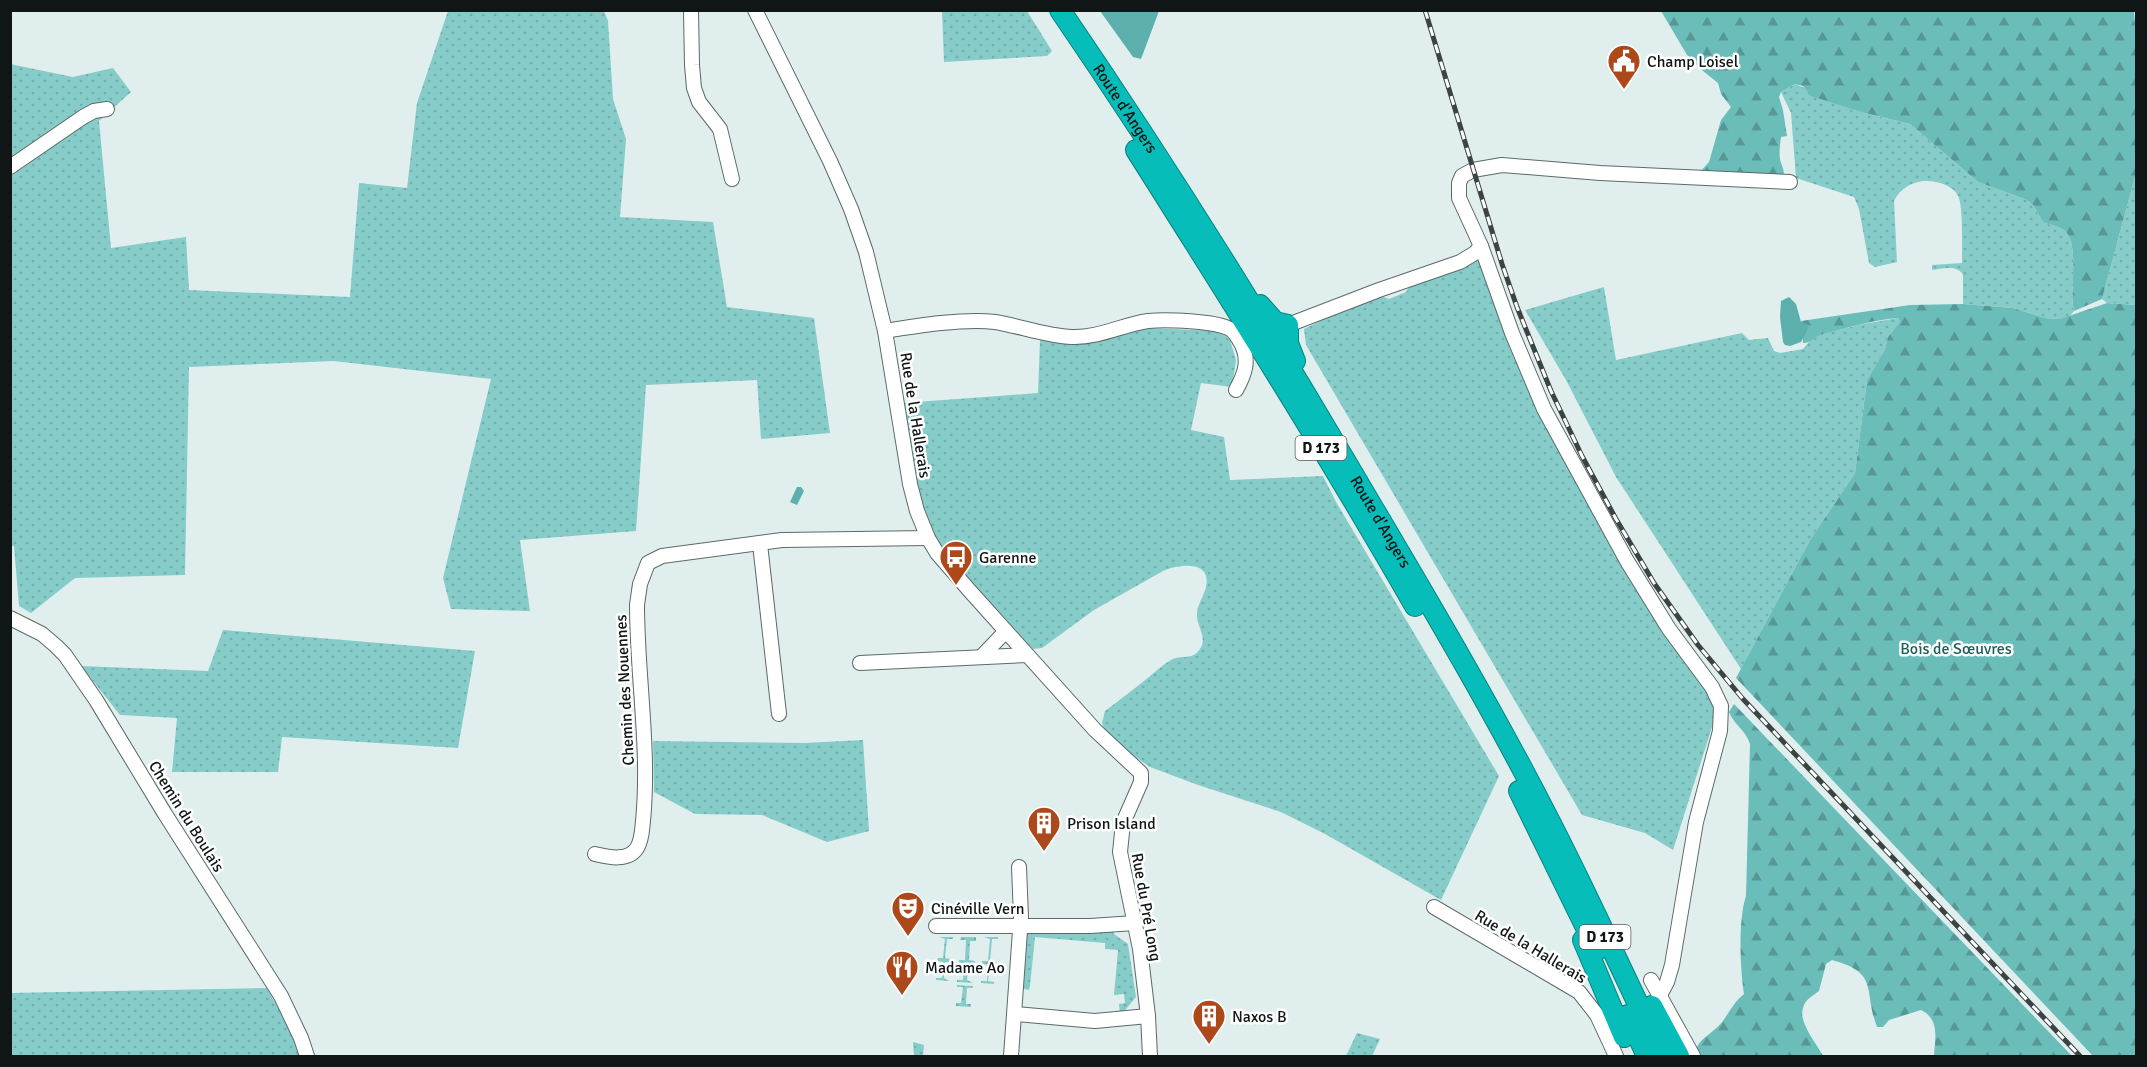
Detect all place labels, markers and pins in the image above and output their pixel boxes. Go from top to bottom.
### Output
public building icon: Champ Loisel [1606,43,1642,90]
place label: Champ Loisel [1647,52,1739,72]
bus stop icon: Garenne [938,539,974,586]
place label: Garenne [979,548,1036,568]
building icon: Prison Island [1026,805,1062,852]
place label: Prison Island [1067,814,1156,834]
theatre icon: Cinéville Vern [890,890,926,937]
place label: Cinéville Vern [931,899,1025,919]
restaurant icon: Madame Ao [884,949,920,996]
place label: Madame Ao [925,958,1005,978]
building icon: Naxos B [1191,998,1227,1045]
place label: Naxos B [1232,1007,1287,1027]

